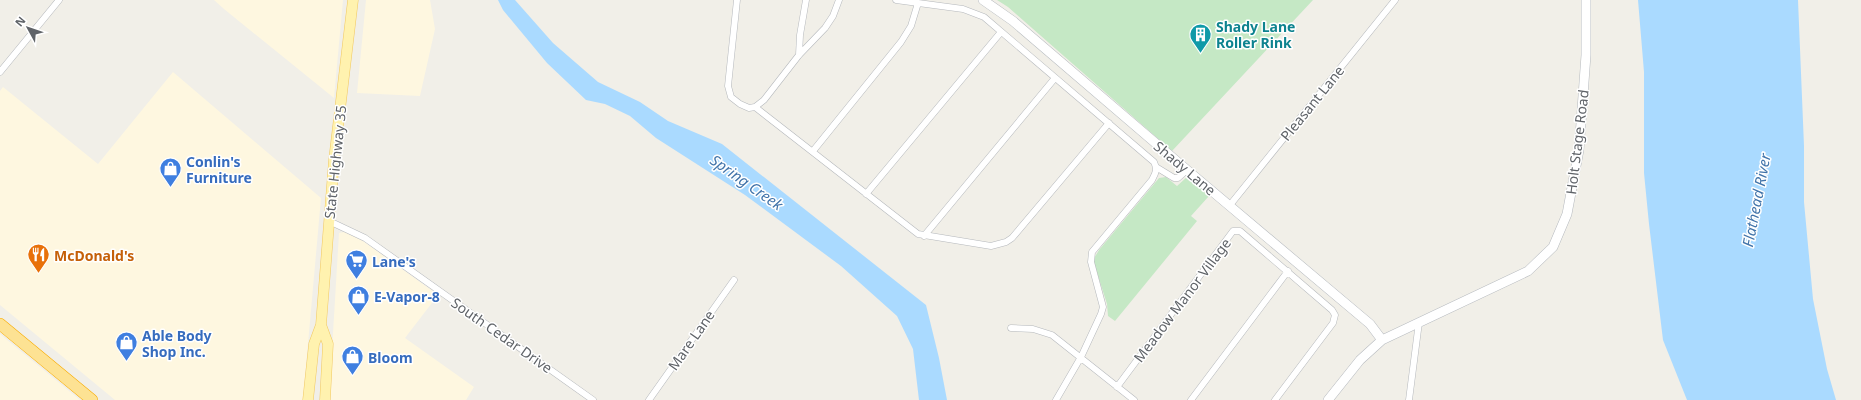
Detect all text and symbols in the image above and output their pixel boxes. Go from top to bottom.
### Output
north arrow [8,8,48,48]
text: N [11,13,29,30]
place label: Shady Lane Roller Rink [1216,17,1295,52]
building icon: Shady Lane Roller Rink [1188,21,1214,54]
street label: Pleasant Lane [1276,61,1348,145]
street label: Holt Stage Road [1561,88,1593,196]
street label: State Highway 35 [320,104,350,220]
street label: Shady Lane [1150,137,1220,200]
water label: Spring Creek [707,150,788,215]
water label: Flathead River [1737,151,1775,248]
place label: Conlin's Furniture [186,152,252,187]
shop icon: Conlin's Furniture [157,156,183,189]
street label: Meadow Manor Village [1129,234,1235,366]
restaurant icon: McDonald's [26,242,52,275]
place label: McDonald's [54,246,134,265]
supermarket icon: Lane's [344,248,370,281]
place label: Lane's [372,252,416,271]
shop icon: E-Vapor-8 [345,283,371,316]
place label: E-Vapor-8 [374,287,440,306]
street label: South Cedar Drive [448,293,556,377]
street label: Mare Lane [663,306,719,374]
place label: Able Body Shop Inc. [142,326,212,361]
shop icon: Able Body Shop Inc. [114,330,140,363]
shop icon: Bloom [340,344,366,377]
place label: Bloom [368,348,413,367]

